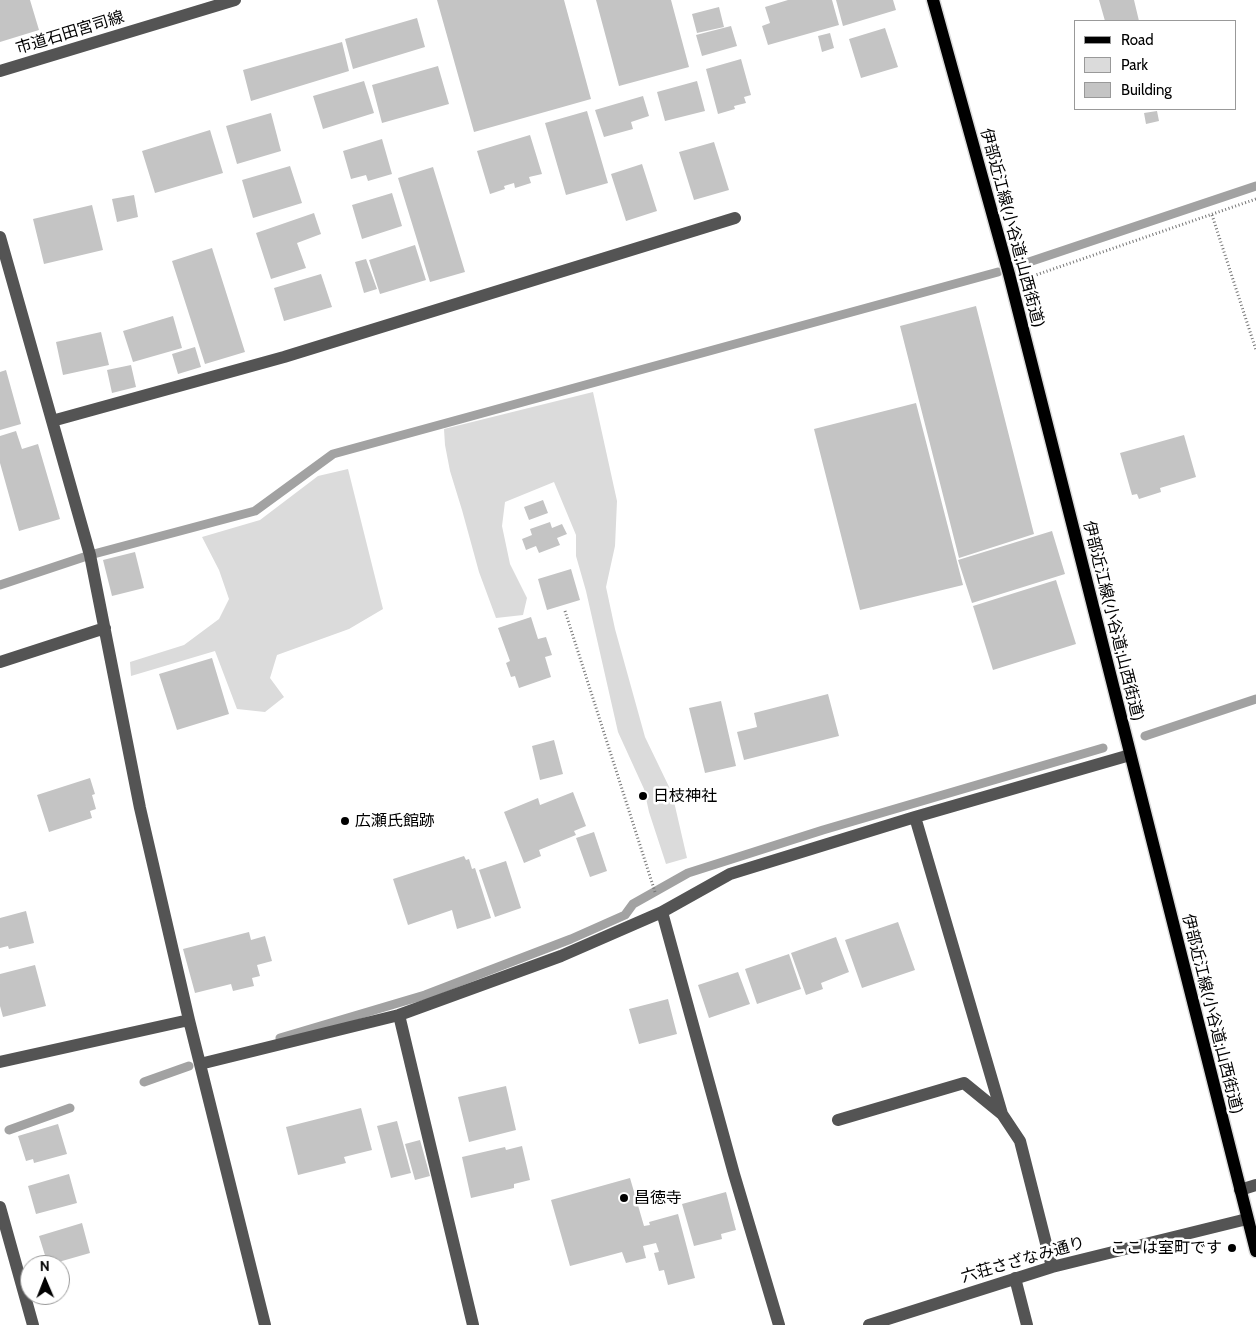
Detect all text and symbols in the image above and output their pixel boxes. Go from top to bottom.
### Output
street label: 市道石田宮司線 [14,7,126,59]
legend [1074,20,1236,110]
text: Road [1121,31,1154,49]
text: Park [1121,56,1148,74]
text: Building [1121,81,1172,99]
street label: 伊部近江線(小谷道;山西街道) [976,126,1048,330]
street label: 伊部近江線(小谷道;山西街道) [1079,519,1147,723]
place label: 日枝神社 [653,786,717,806]
marker: 日枝神社 [637,790,649,802]
place label: 広瀬氏館跡 [355,811,435,831]
marker: 広瀬氏館跡 [339,815,351,827]
street label: 伊部近江線(小谷道;山西街道) [1178,912,1246,1116]
place label: 昌徳寺 [634,1188,682,1208]
marker: 昌徳寺 [618,1192,630,1204]
street label: 六荘さざなみ通り [959,1233,1087,1287]
place label: ここは室町です [1110,1238,1222,1258]
marker: ここは室町です [1226,1242,1238,1254]
north arrow [20,1255,70,1305]
text: N [40,1257,50,1275]

